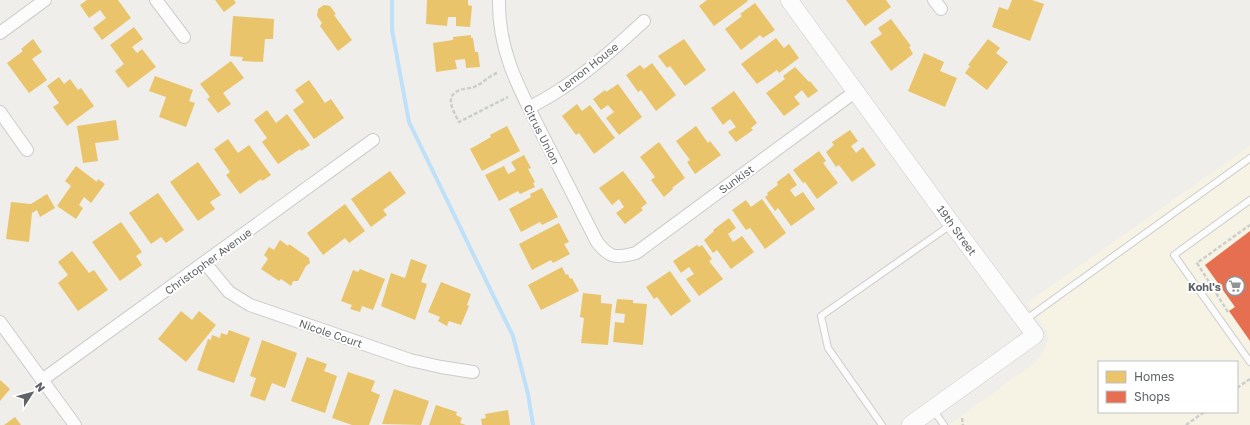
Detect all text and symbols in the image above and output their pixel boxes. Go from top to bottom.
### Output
street label: Lemon House [556,40,620,94]
street label: Citrus Union [521,102,563,166]
street label: Sunkist [716,162,756,196]
street label: 19th Street [935,203,979,257]
street label: Christopher Avenue [162,225,254,297]
supermarket icon: Kohl's [1224,275,1246,297]
place label: Kohl's [1188,280,1221,293]
street label: Nicole Court [298,316,364,350]
legend [1098,361,1238,413]
text: Homes [1134,369,1174,384]
north arrow [12,373,52,413]
text: N [33,380,48,394]
text: Shops [1134,389,1170,404]

